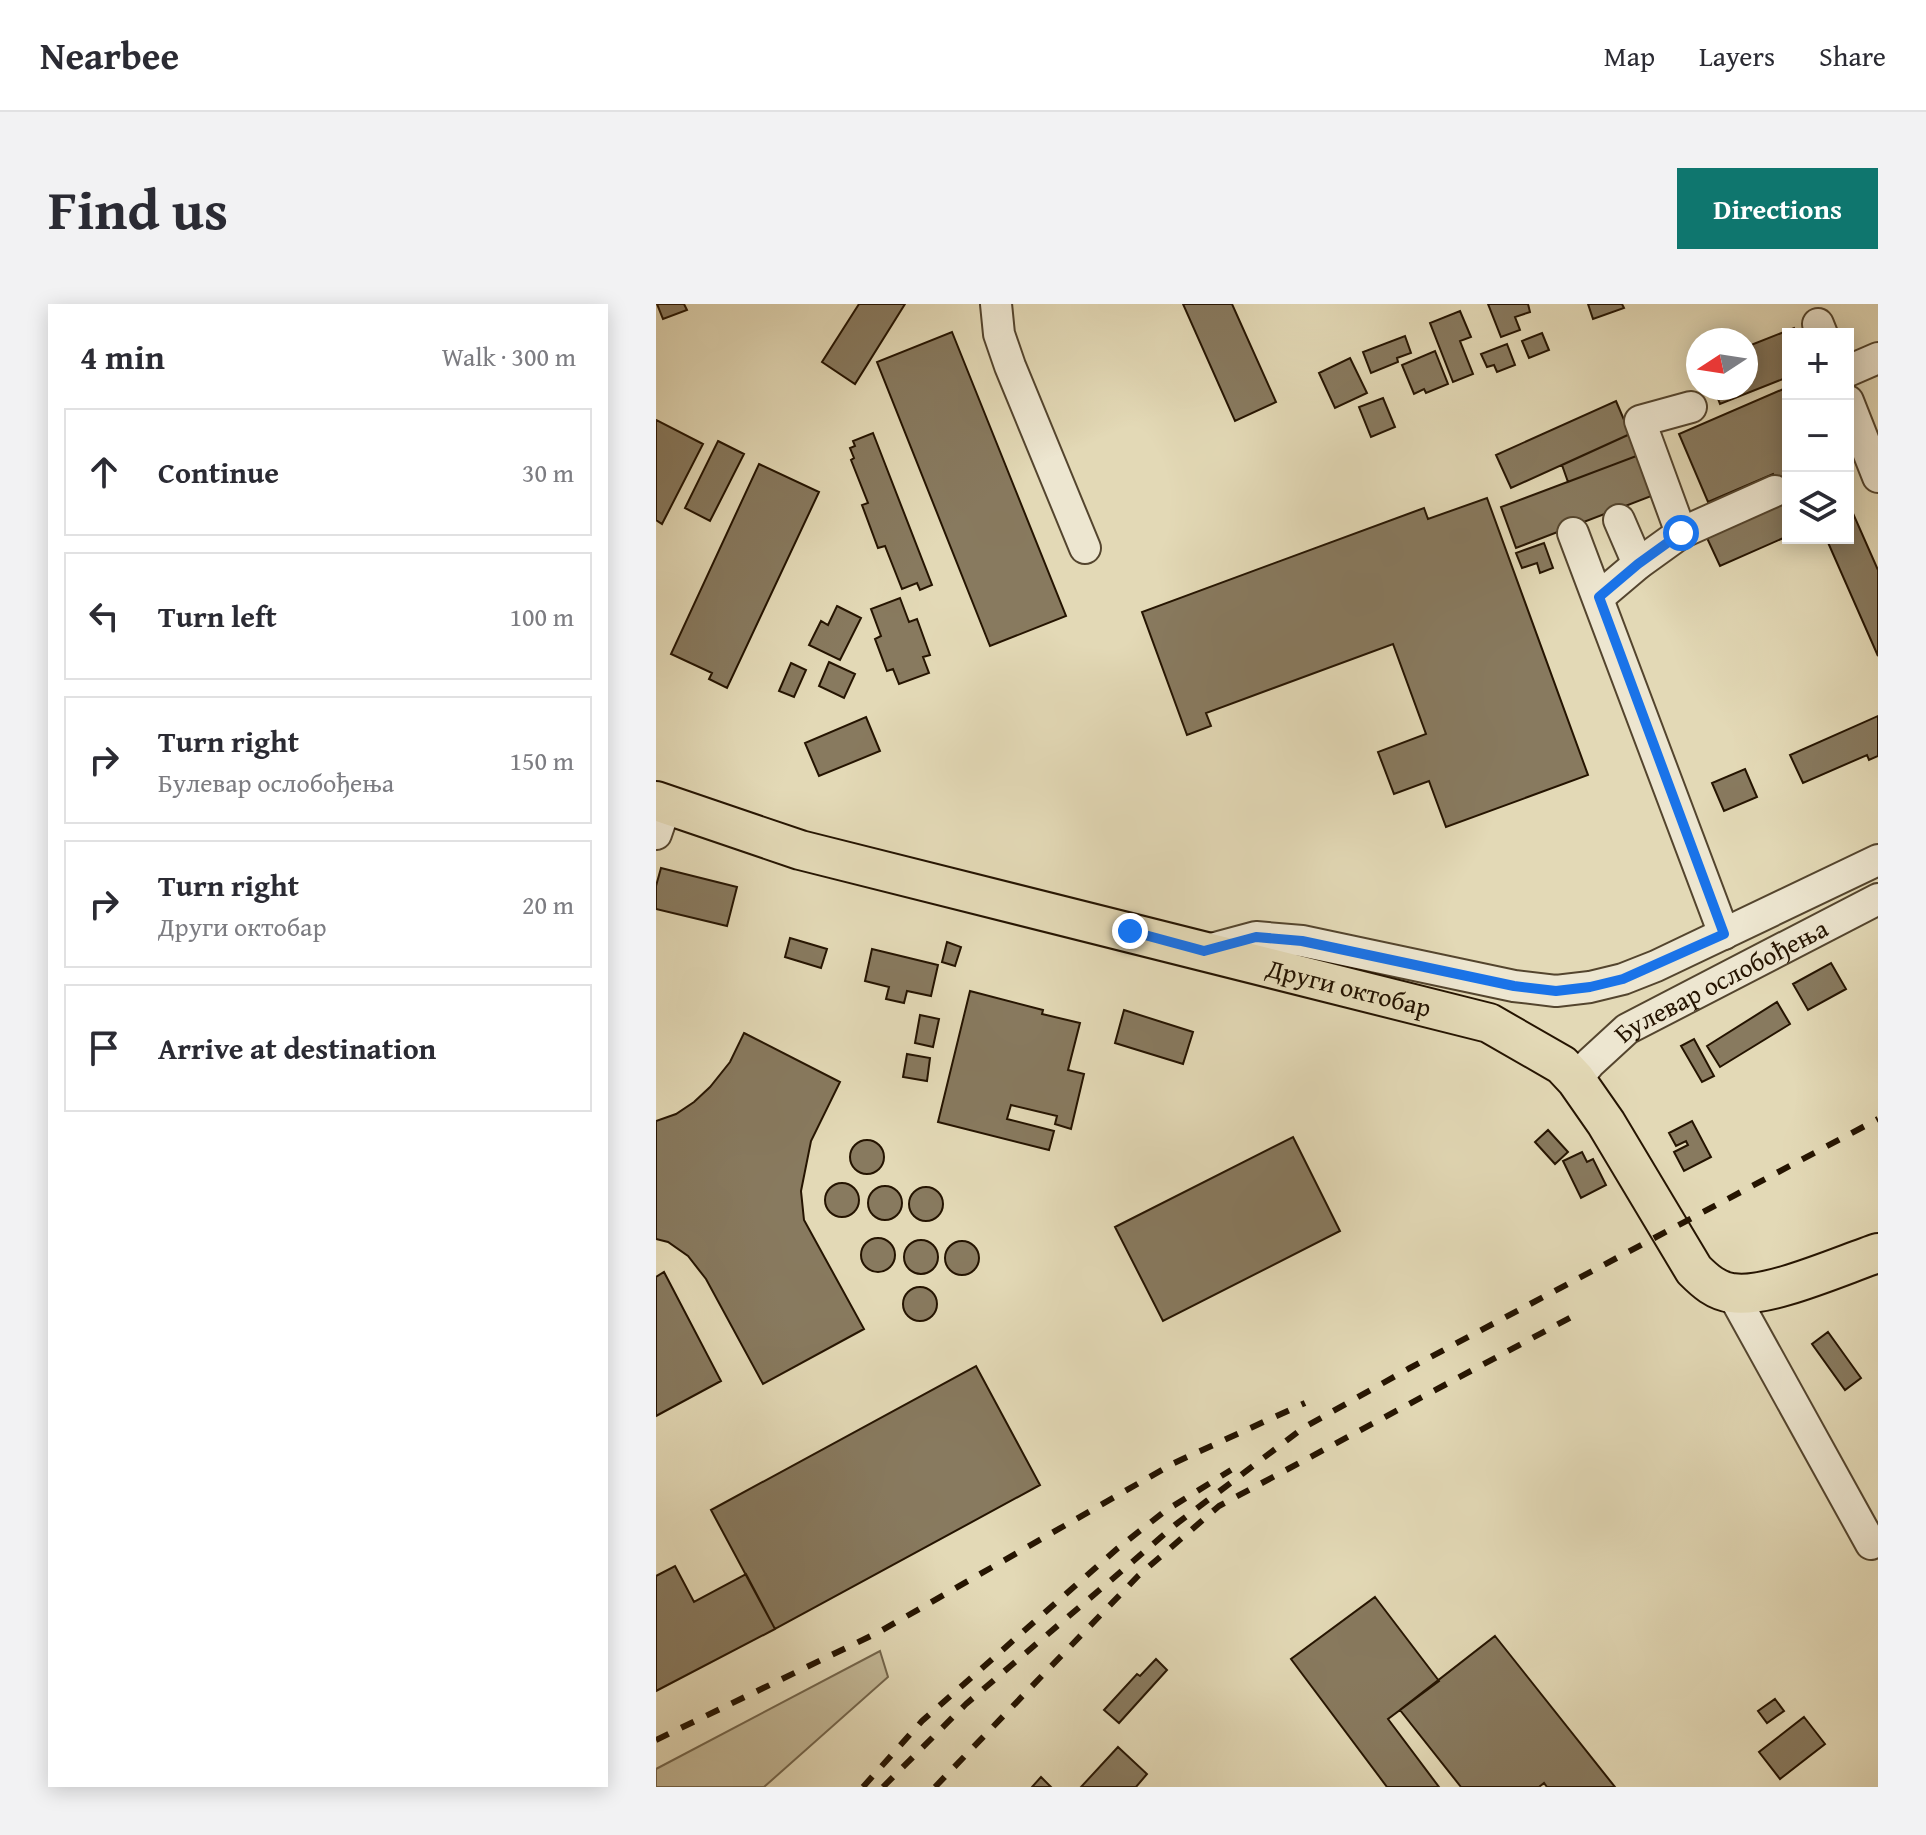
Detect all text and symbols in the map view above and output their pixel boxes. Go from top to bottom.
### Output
text: Nearbee [40,27,179,83]
text: Map [1604,35,1655,76]
text: Layers [1699,35,1775,76]
text: Share [1819,35,1886,76]
text: Find us [48,167,228,250]
button: Directions [1677,168,1878,249]
north arrow [1686,328,1758,400]
map controls [1782,328,1854,544]
button: + [1782,328,1854,400]
text: 4 min [80,332,165,381]
text: Walk · 300 m [442,337,576,376]
button: − [1782,400,1854,472]
icon: ahead [82,450,126,494]
text: Continue [158,450,279,494]
text: 30 m [522,453,574,492]
button: layers [1782,472,1854,544]
route start [1663,515,1699,551]
icon: left [82,594,126,638]
text: Turn left [158,594,277,638]
text: 100 m [509,597,574,636]
text: Turn right [158,719,299,763]
icon: right [82,738,126,782]
text: 150 m [509,741,574,780]
text: Булевар ослобођења [158,763,394,802]
text: Turn right [158,863,299,907]
icon: right [82,882,126,926]
text: 20 m [522,885,574,924]
text: Други октобар [158,907,327,946]
street label: Булевар ослобођења [1604,908,1835,1051]
route end [1112,913,1148,949]
street label: Други октобар [1261,948,1435,1027]
icon: arrive [82,1026,126,1070]
text: Arrive at destination [158,1026,436,1070]

